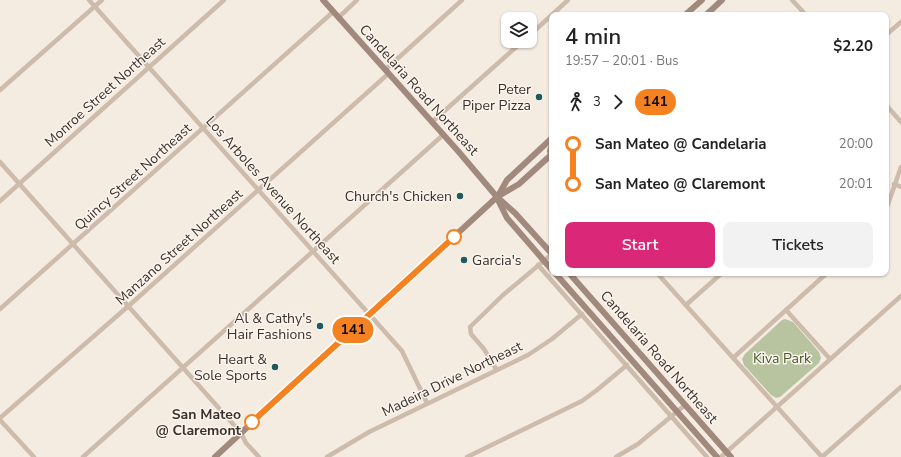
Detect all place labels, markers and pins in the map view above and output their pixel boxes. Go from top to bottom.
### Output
place label: Peter Piper Pizza [462,80,531,115]
marker: Peter Piper Pizza [534,92,544,102]
place label: Church's Chicken [345,187,452,206]
marker: Church's Chicken [455,191,465,201]
unlabelled marker [446,229,462,245]
place label: Garcia's [472,251,522,270]
marker: Garcia's [459,255,469,265]
place label: Al & Cathy's Hair Fashions [227,309,312,344]
marker: Al & Cathy's Hair Fashions [315,321,325,331]
place label: Heart & Sole Sports [194,350,267,385]
marker: Heart & Sole Sports [270,362,280,372]
place label: San Mateo @ Claremont [155,405,242,440]
marker: San Mateo @ Claremont [244,414,260,430]

